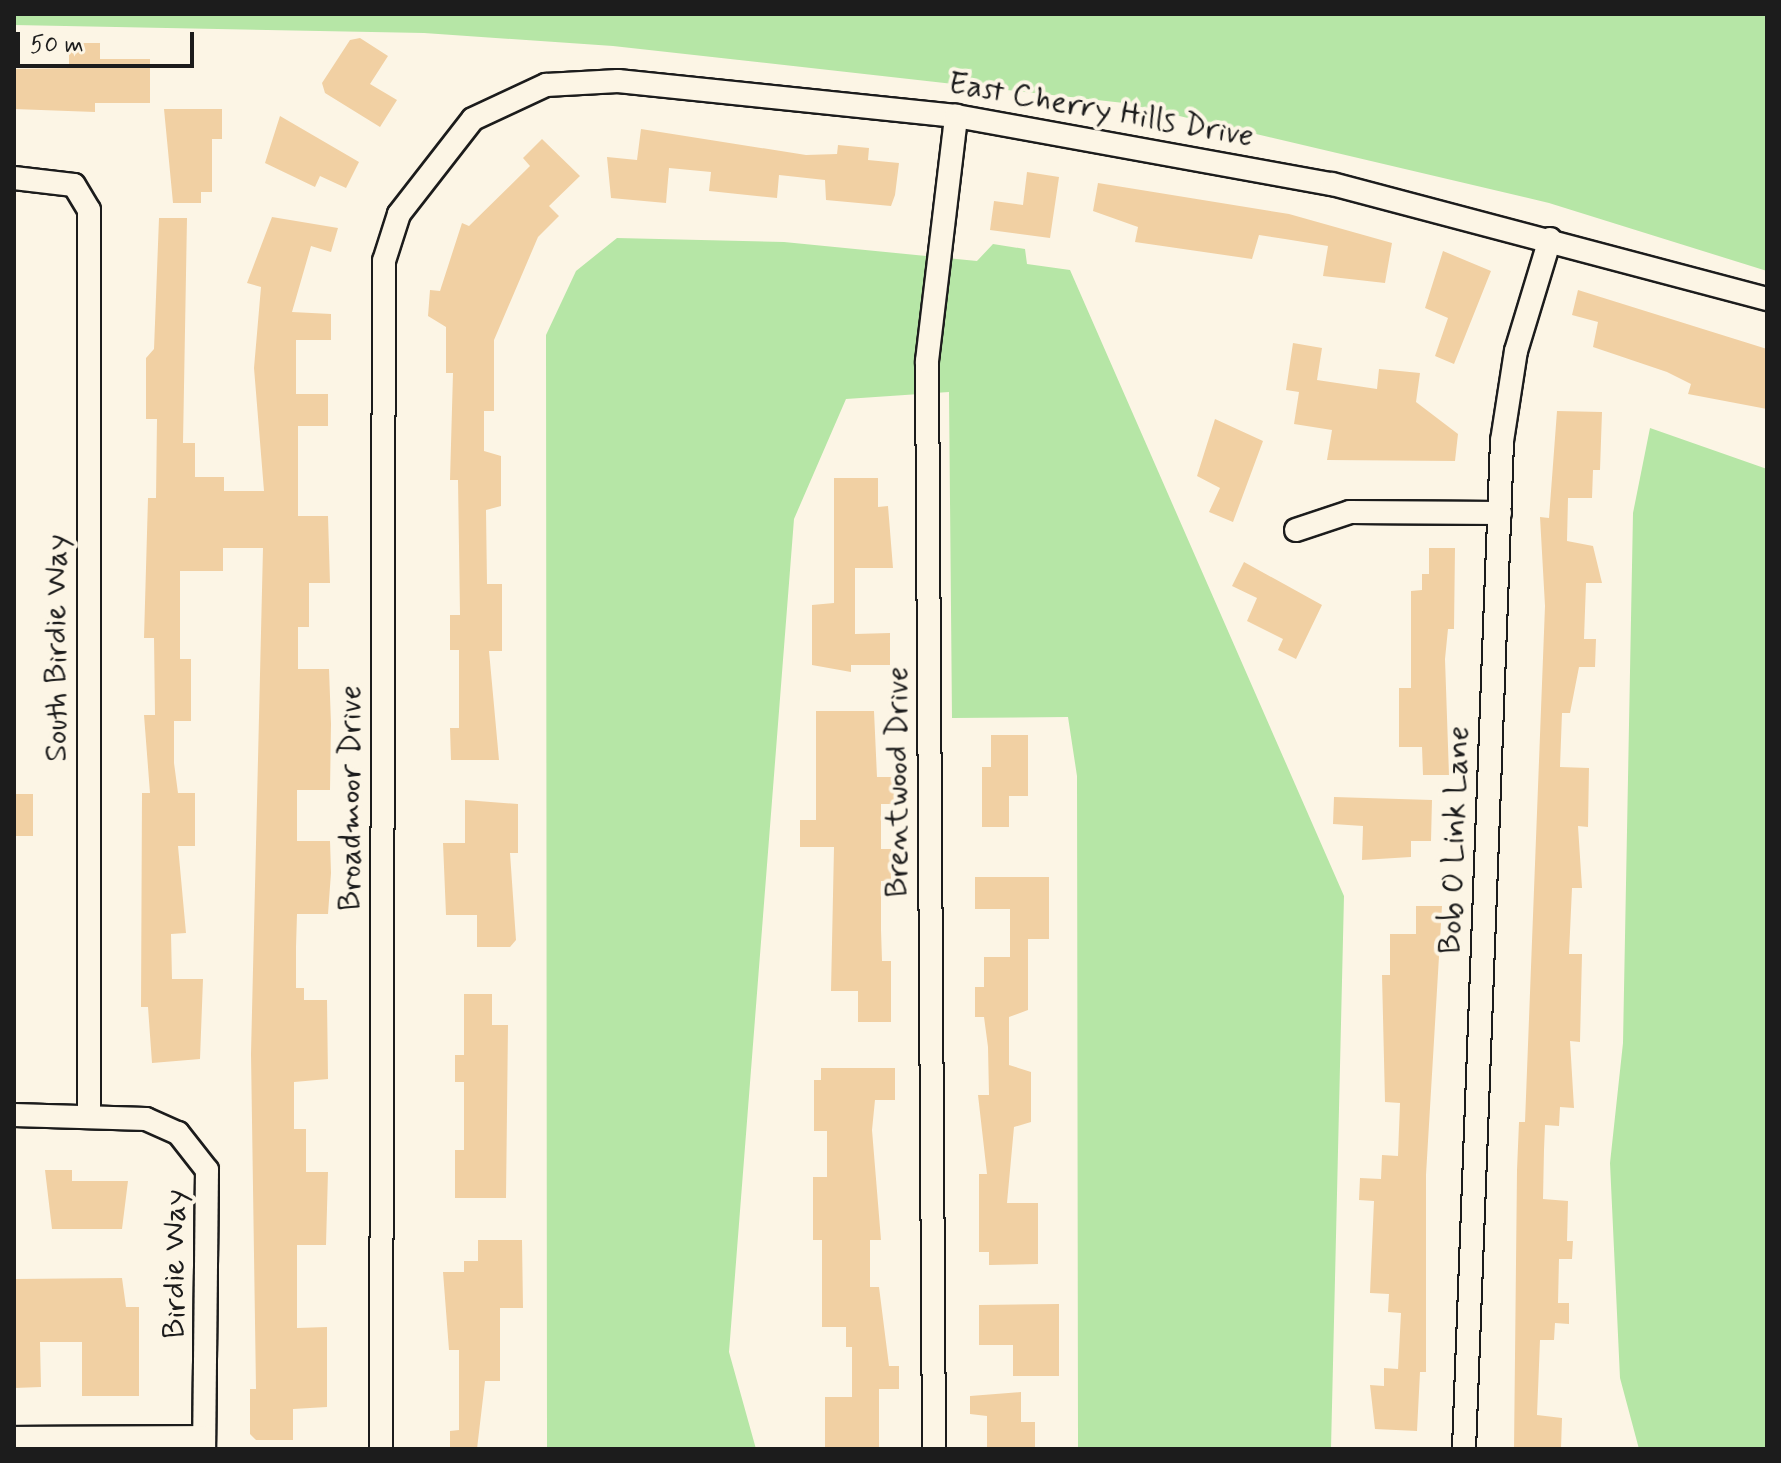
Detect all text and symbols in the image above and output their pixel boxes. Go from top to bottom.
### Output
scale bar [20,16,198,66]
text: 50 m [30,30,84,61]
street label: East Cherry Hills Drive [945,64,1257,156]
street label: South Birdie Way [38,534,76,762]
street label: Brentwood Drive [879,666,917,898]
street label: Broadmoor Drive [332,685,370,911]
street label: Bob O Link Lane [1432,725,1478,955]
street label: Birdie Way [156,1189,194,1339]

